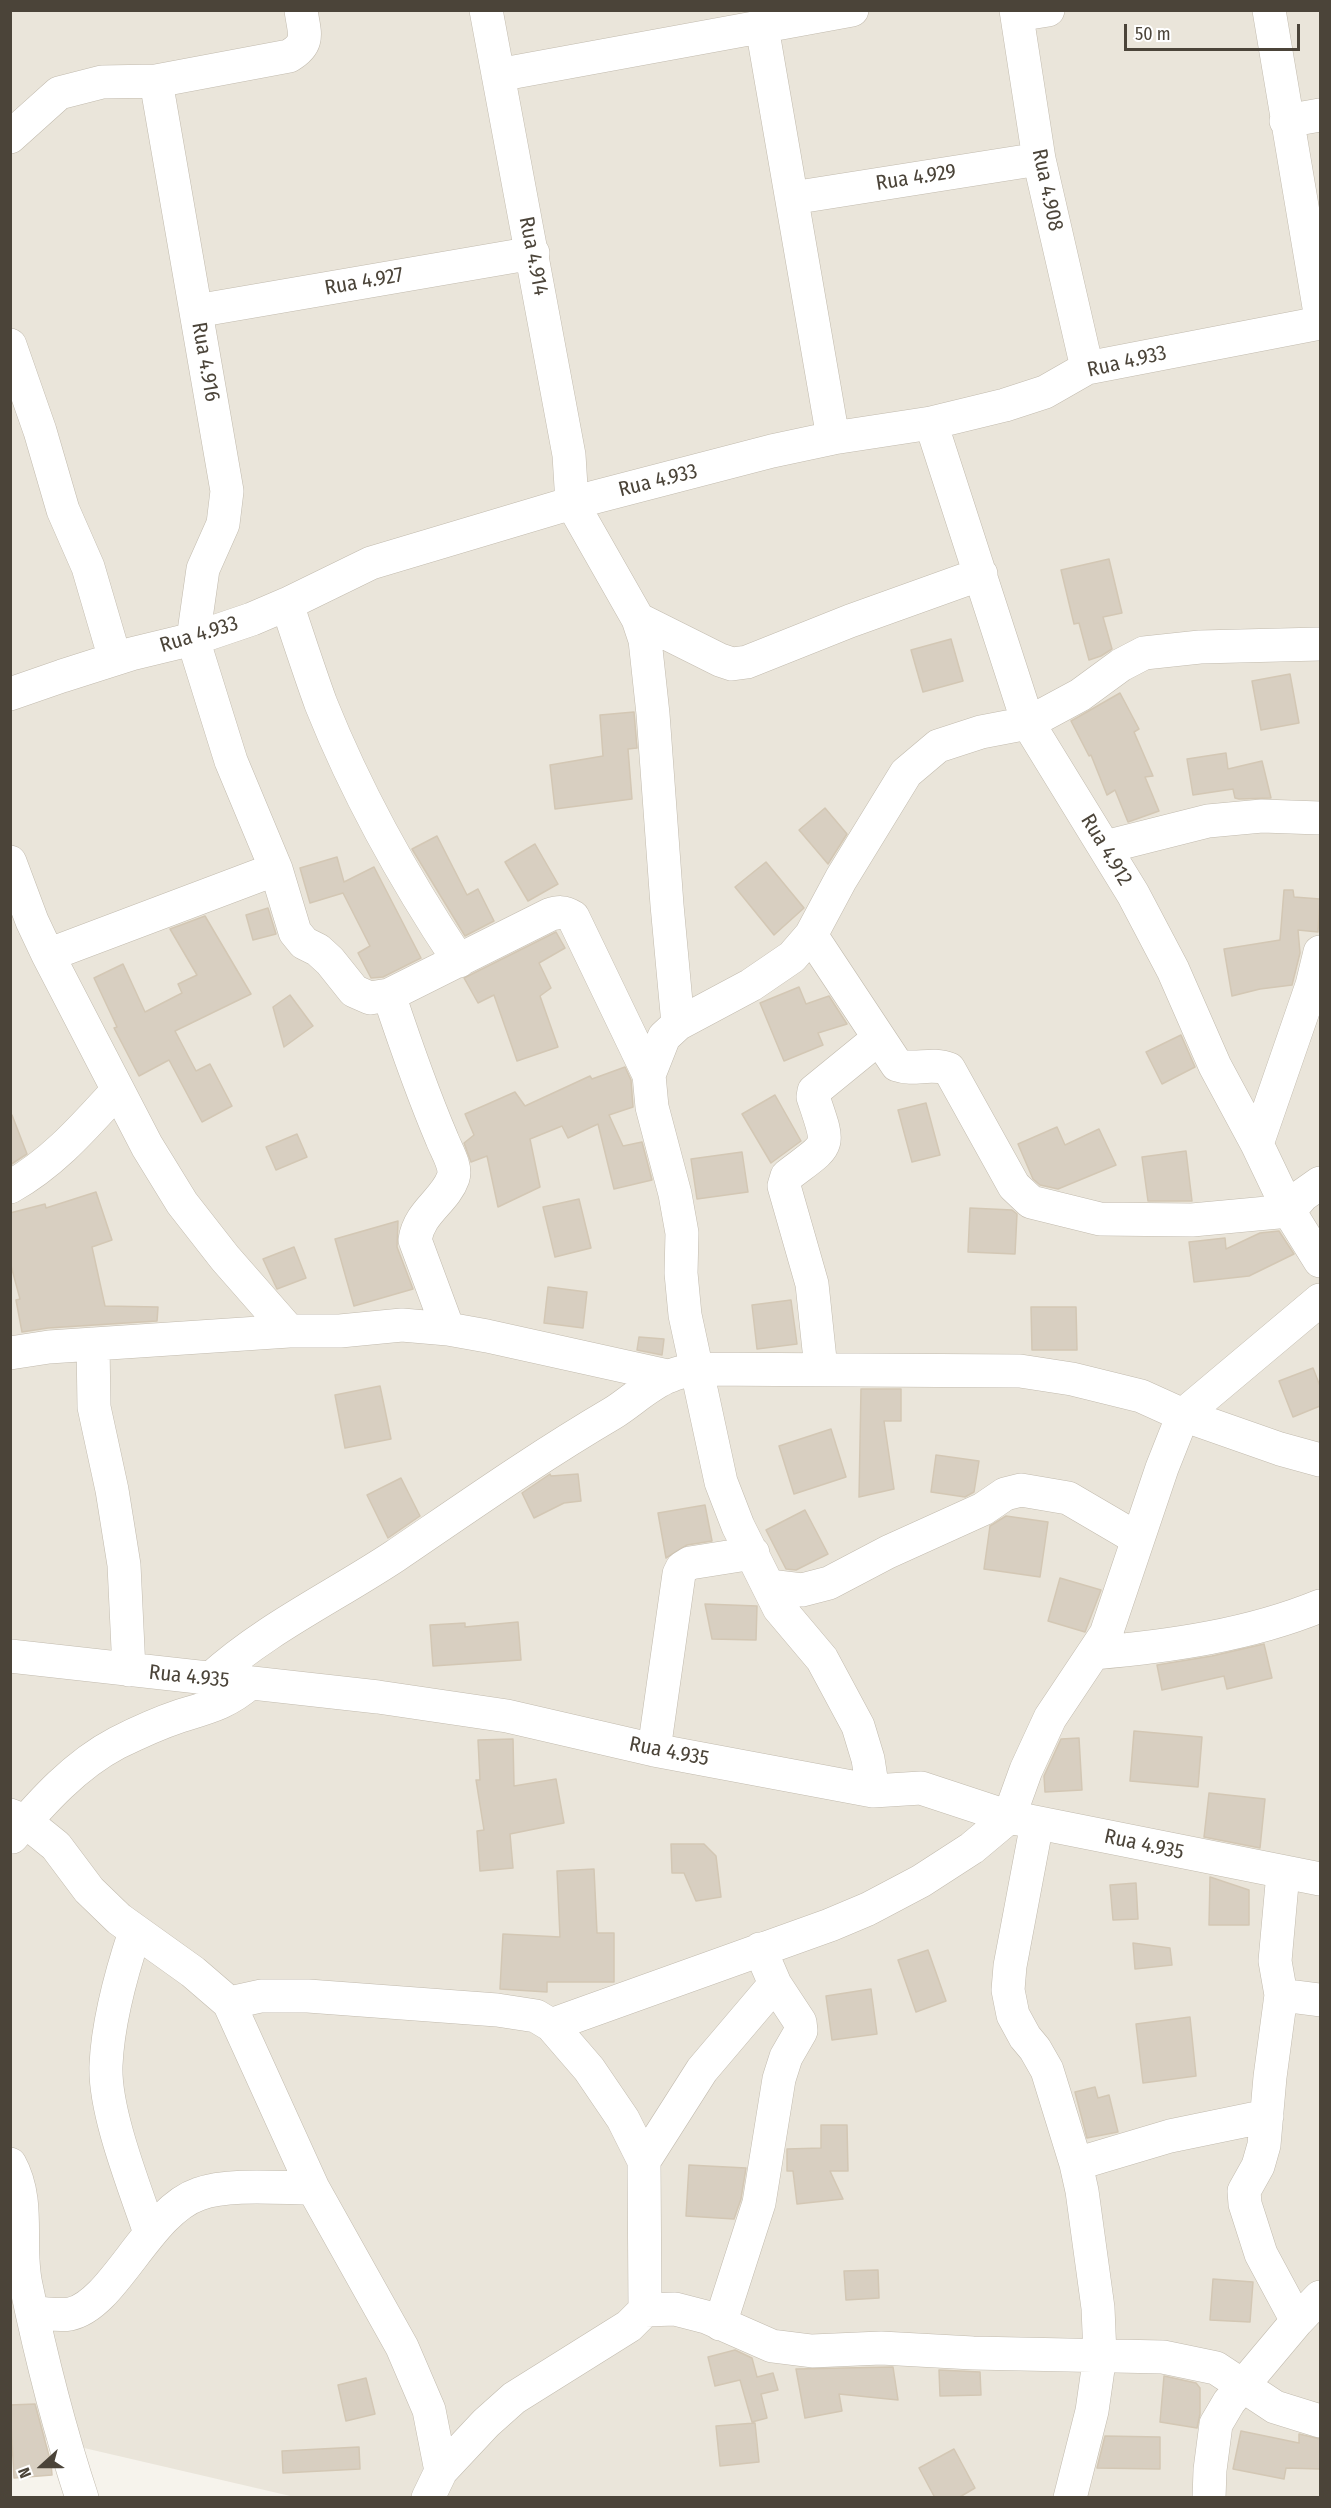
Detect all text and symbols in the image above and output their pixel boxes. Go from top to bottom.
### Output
scale bar [1127,12,1302,50]
text: 50 m [1135,23,1171,45]
street label: Rua 4.908 [1026,147,1068,233]
street label: Rua 4.929 [874,159,958,197]
street label: Rua 4.914 [513,214,553,298]
street label: Rua 4.927 [323,263,405,301]
street label: Rua 4.916 [186,320,224,404]
street label: Rua 4.933 [1085,341,1169,383]
street label: Rua 4.933 [616,459,700,503]
street label: Rua 4.933 [157,611,241,659]
street label: Rua 4.912 [1075,810,1137,890]
street label: Rua 4.935 [148,1660,230,1694]
street label: Rua 4.935 [627,1732,711,1772]
street label: Rua 4.935 [1102,1824,1186,1866]
north arrow [12,2436,72,2496]
text: N [14,2465,35,2481]

